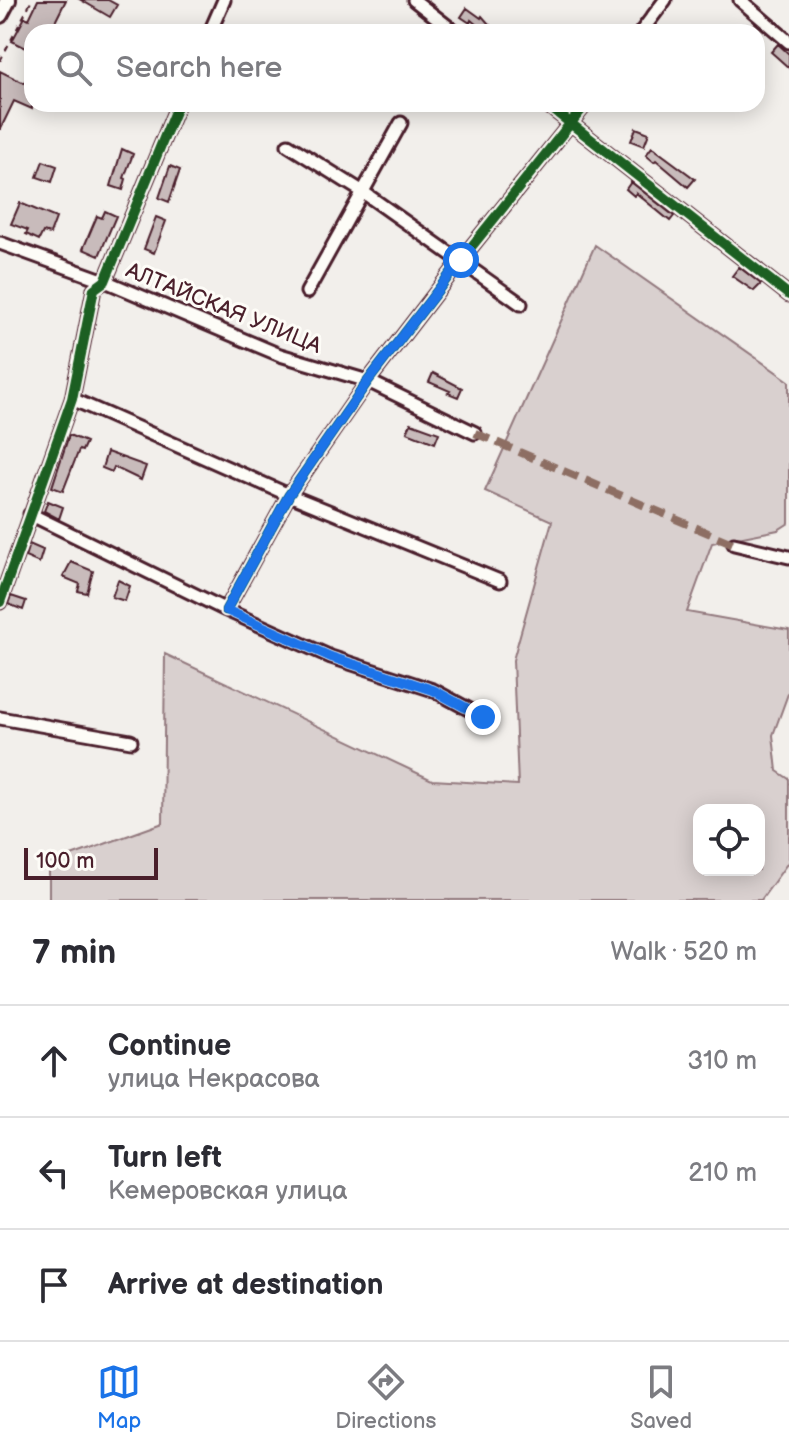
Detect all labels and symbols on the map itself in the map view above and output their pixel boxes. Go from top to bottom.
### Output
route start [443,242,479,278]
street label: АЛТАЙСКАЯ УЛИЦА [121,256,326,360]
route end [465,699,501,735]
scale bar [24,844,158,880]

